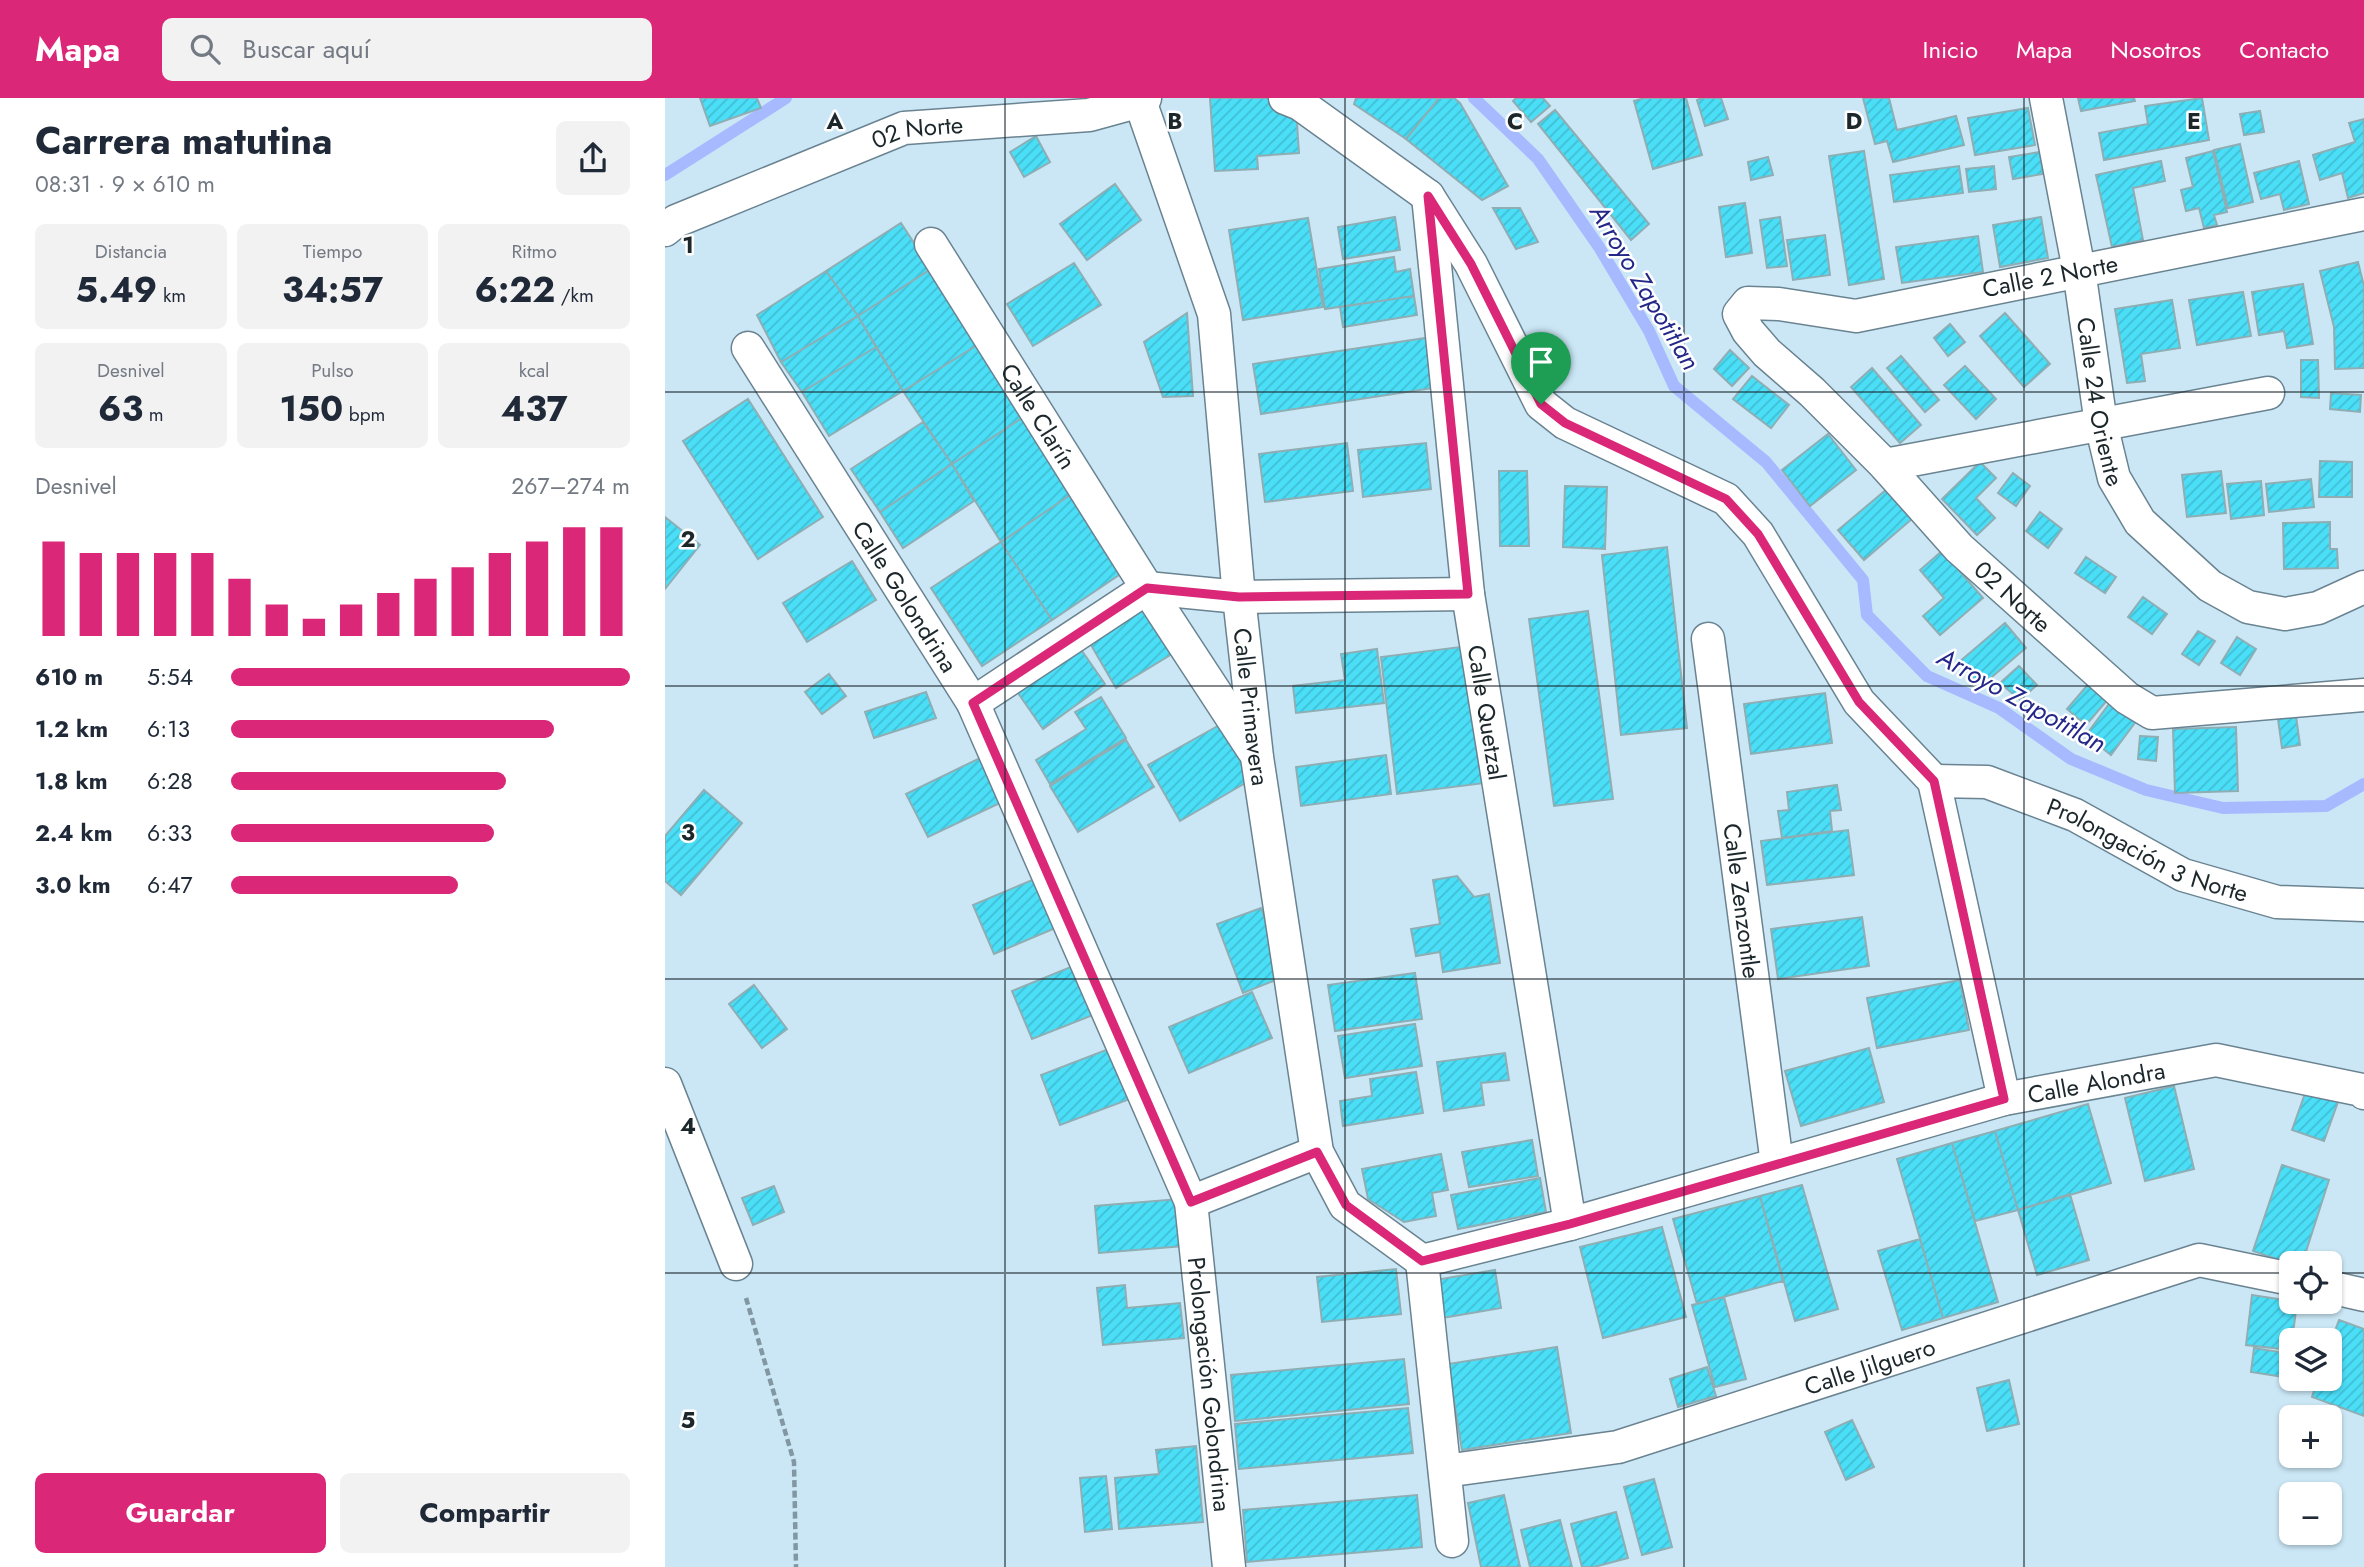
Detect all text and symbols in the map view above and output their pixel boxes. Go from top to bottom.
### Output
search box [162,18,652,81]
text: Mapa [35,26,120,73]
icon: search [186,30,224,68]
text: Buscar aquí [242,30,370,68]
text: Inicio [1923,32,1978,67]
text: Mapa [2016,32,2072,67]
text: Nosotros [2110,32,2201,67]
text: Contacto [2239,32,2329,67]
text: A [826,104,844,138]
text: B [1167,104,1183,138]
text: C [1507,104,1523,138]
text: D [1846,104,1863,138]
text: E [2187,104,2201,138]
street label: 02 Norte [866,106,964,157]
text: Carrera matutina [35,113,333,168]
button: share [556,121,630,195]
text: 08:31 · 9 × 610 m [35,167,215,201]
water label: Arroyo Zapotitlan [1580,196,1710,377]
text: 1 [682,228,694,262]
text: Distancia [95,238,167,265]
text: Tiempo [303,238,362,265]
text: Ritmo [511,238,557,265]
street label: Calle 2 Norte [1979,246,2121,306]
text: 5.49 [76,265,157,315]
text: 34:57 [282,265,383,315]
text: 6:22 [475,265,555,315]
text: km [157,282,186,309]
text: /km [555,282,594,309]
street label: Calle 24 Oriente [2068,315,2133,493]
pin [1511,332,1571,404]
icon: arrive [1522,343,1560,381]
street label: Calle Clarín [992,356,1085,476]
text: Desnivel [97,357,165,384]
text: Pulso [311,357,354,384]
text: kcal [519,357,550,384]
text: 63 [98,384,143,434]
text: 150 [280,384,343,434]
text: 437 [501,384,568,434]
text: m [143,401,164,428]
text: bpm [343,401,385,428]
text: Desnivel [35,469,117,503]
text: 267–274 m [511,469,630,503]
street label: Calle Golondrina [844,513,967,679]
text: 2 [680,522,696,556]
street label: 02 Norte [1967,552,2059,640]
street label: Calle Primavera [1225,626,1279,788]
water label: Arroyo Zapotitlan [1930,637,2113,762]
street label: Calle Quetzal [1459,642,1515,783]
text: 610 m [35,660,103,694]
text: 5:54 [147,660,193,694]
text: 1.2 km [35,712,108,746]
text: 6:13 [147,712,190,746]
text: 1.8 km [35,764,108,798]
text: 6:28 [147,764,193,798]
street label: Prolongación 3 Norte [2042,789,2252,910]
text: 3 [681,815,695,849]
text: 2.4 km [35,816,113,850]
text: 6:33 [147,816,192,850]
street label: Calle Zenzontle [1715,821,1770,980]
text: 3.0 km [35,868,111,902]
text: 6:47 [147,868,193,902]
street label: Calle Alondra [2025,1052,2168,1112]
text: 4 [680,1109,696,1143]
map controls [2279,1251,2342,1545]
button: locate [2279,1251,2342,1314]
street label: Prolongación Golondrina [1179,1255,1241,1513]
button: layers [2279,1328,2342,1391]
street label: Calle Jilguero [1800,1329,1940,1403]
text: 5 [681,1403,695,1437]
button: + [2279,1405,2342,1468]
button: Guardar [35,1473,326,1553]
button: Compartir [340,1473,630,1553]
button: − [2279,1482,2342,1545]

